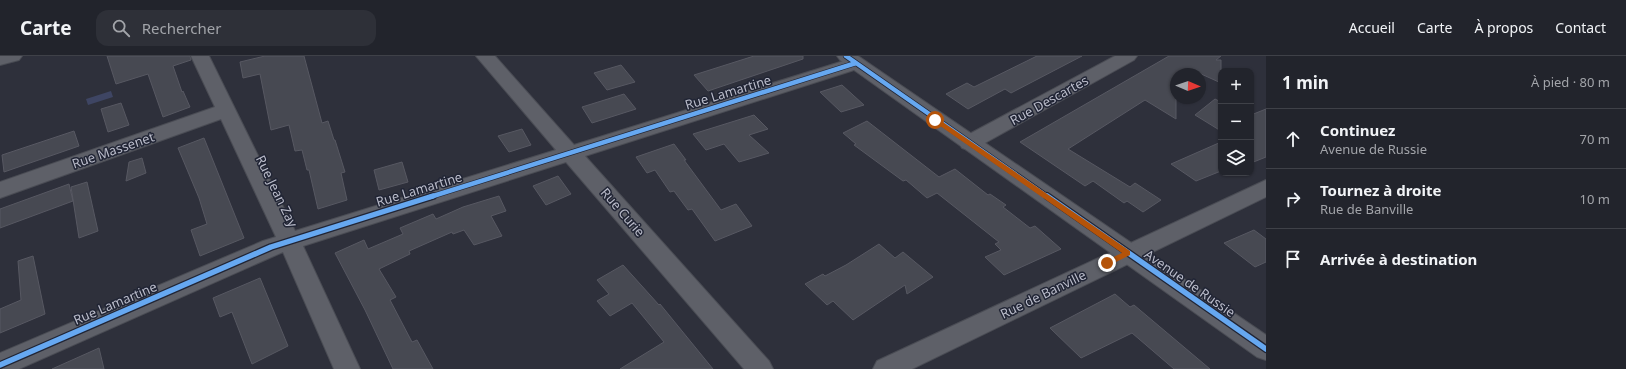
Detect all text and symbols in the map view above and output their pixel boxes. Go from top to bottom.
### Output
search box [96,10,376,46]
text: Carte [20,15,72,41]
icon: search [110,17,132,39]
text: Rechercher [142,18,221,38]
text: Accueil [1349,18,1395,37]
text: Carte [1417,18,1452,37]
text: À propos [1474,18,1533,37]
text: Contact [1555,18,1606,37]
north arrow [1170,68,1206,104]
map controls [1218,68,1254,176]
button: + [1218,68,1254,104]
street label: Rue Lamartine [683,70,773,114]
street label: Rue Descartes [1007,71,1091,129]
text: 1 min [1282,71,1329,94]
text: À pied · 80 m [1531,73,1610,91]
button: − [1218,104,1254,140]
route start [926,111,944,129]
text: Continuez [1320,120,1395,140]
street label: Rue Massenet [70,127,157,172]
icon: ahead [1282,128,1304,150]
text: 70 m [1580,130,1610,148]
button: layers [1218,140,1254,176]
text: Avenue de Russie [1320,140,1427,158]
street label: Rue Jean Zay [252,152,302,230]
street label: Rue Lamartine [374,167,464,211]
text: Tournez à droite [1320,180,1441,200]
street label: Rue Curie [597,184,649,240]
icon: right [1282,188,1304,210]
text: 10 m [1580,190,1610,208]
text: Rue de Banville [1320,200,1413,218]
street label: Avenue de Russie [1141,245,1239,321]
icon: arrive [1282,248,1304,270]
text: Arrivée à destination [1320,249,1477,269]
route end [1098,254,1116,272]
street label: Rue de Banville [997,265,1089,323]
street label: Rue Lamartine [70,277,160,329]

